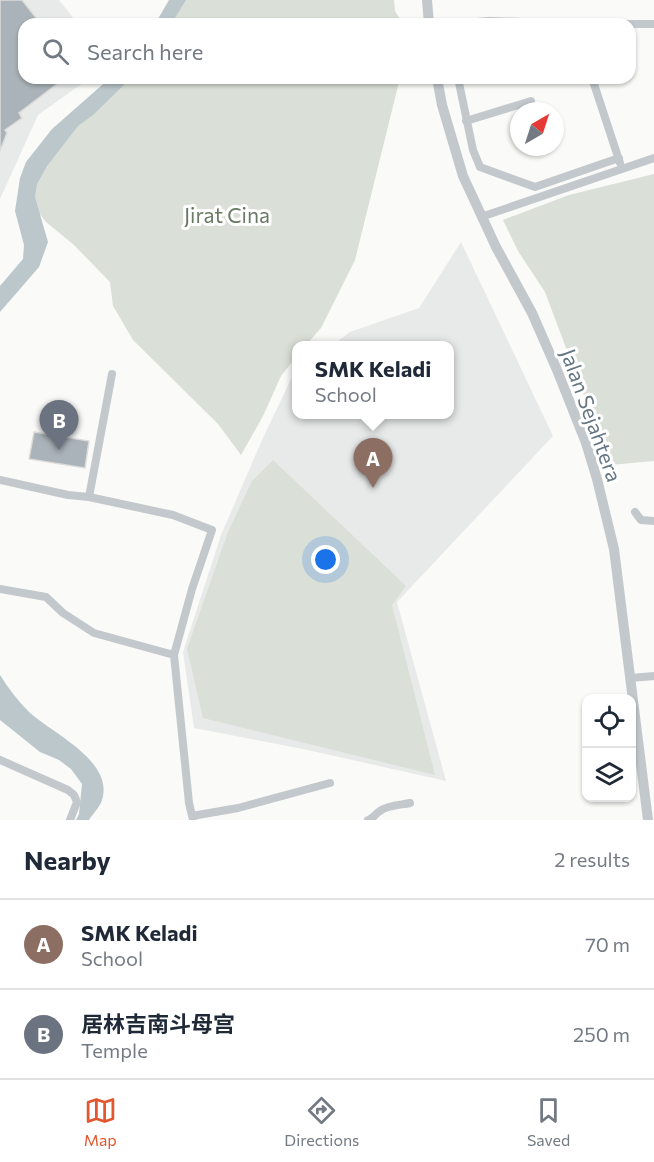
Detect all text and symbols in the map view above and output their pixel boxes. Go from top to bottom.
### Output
search box [18,18,636,84]
icon: search [39,35,72,68]
text: Search here [87,38,203,65]
north arrow [510,102,564,156]
park label: Jirat Cina [184,202,270,227]
popup [292,341,454,419]
street label: Jalan Sejahtera [556,345,628,485]
text: SMK Keladi [315,355,431,382]
text: School [315,382,377,406]
pin: B [40,400,78,450]
pin: A [354,438,392,488]
your location [311,545,340,574]
map controls [582,694,636,802]
button: locate [582,694,636,748]
button: layers [582,748,636,802]
text: Nearby [24,844,111,875]
text: 2 results [554,847,630,871]
text: SMK Keladi [81,919,198,946]
text: A [36,932,51,956]
text: 70 m [585,932,630,956]
text: School [81,946,143,970]
text: 居林吉南斗母宫 [81,1010,235,1037]
text: B [37,1022,50,1046]
text: 250 m [573,1022,630,1046]
text: Temple [81,1038,148,1062]
tab: Map [84,1094,117,1149]
tab: Directions [284,1094,359,1149]
tab: Saved [527,1094,570,1149]

